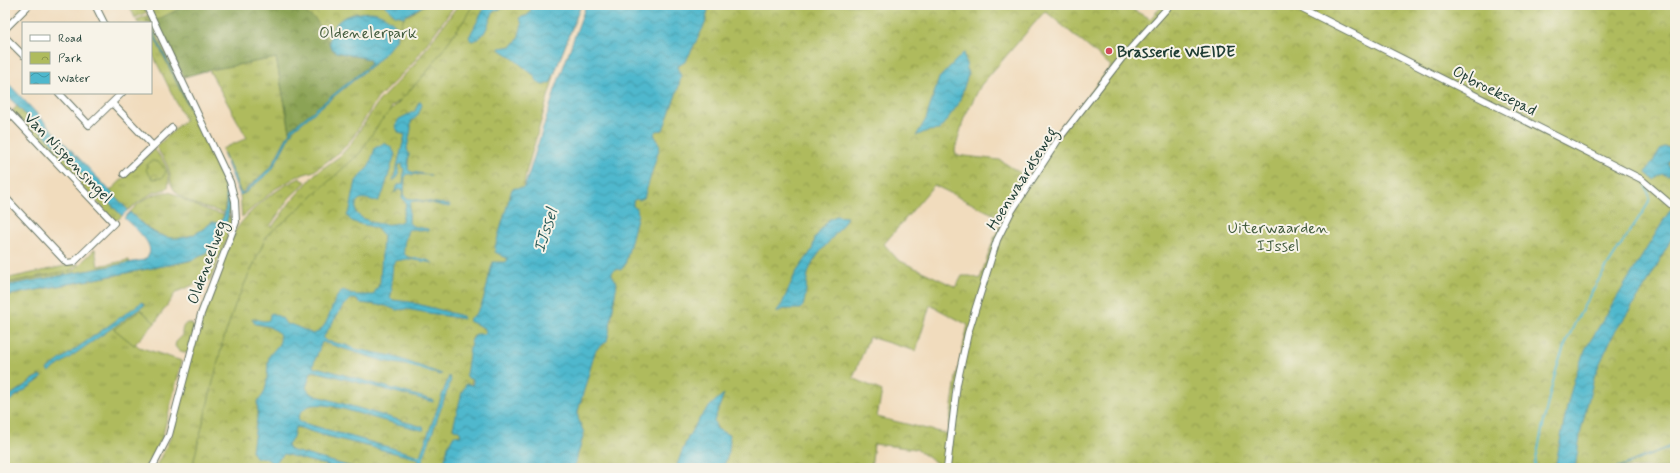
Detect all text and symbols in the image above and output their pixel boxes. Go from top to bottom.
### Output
legend [22,22,152,94]
park label: Oldenelerpark [319,23,417,44]
text: Road [58,31,82,47]
place label: Brasserie WEIDE [1117,42,1236,63]
marker: Brasserie WEIDE [1104,46,1114,56]
text: Park [58,51,82,67]
street label: Opbroeksepad [1449,61,1540,121]
text: Water [58,71,90,87]
street label: Van Nispensingel [19,108,117,209]
street label: Hoenwaardseweg [982,123,1063,235]
water label: IJssel [529,204,564,255]
street label: Oldeneelweg [183,218,233,308]
park label: Uiterwaarden IJssel [1228,218,1329,257]

